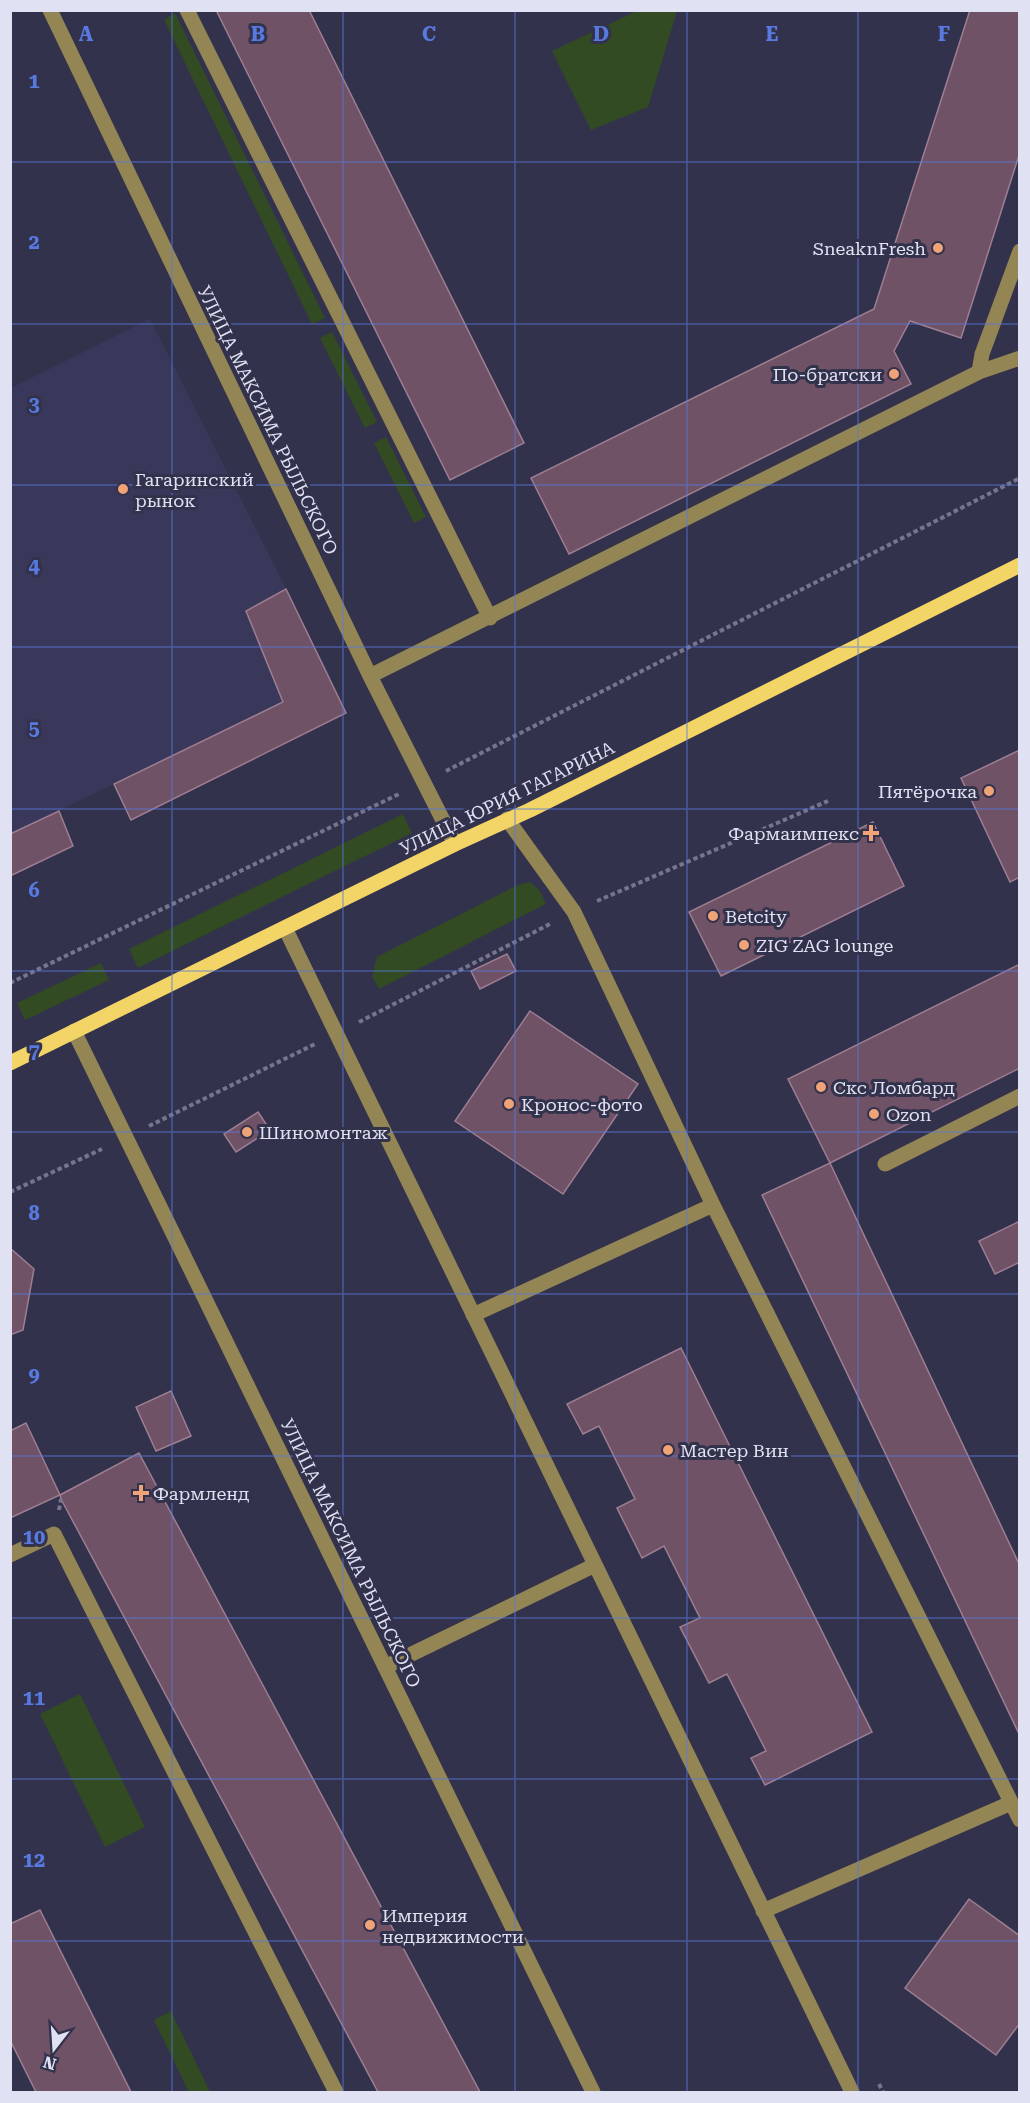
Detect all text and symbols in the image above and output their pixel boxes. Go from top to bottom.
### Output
text: A [79,22,94,46]
text: B [251,22,265,46]
text: C [422,22,436,46]
text: D [593,22,609,46]
text: E [766,22,779,46]
text: F [938,22,950,46]
text: 1 [28,69,40,93]
text: 2 [28,230,40,254]
place label: SneaknFresh [813,238,926,259]
marker: SneaknFresh [931,241,945,255]
street label: УЛИЦА МАКСИМА РЫЛЬСКОГО [194,282,342,558]
place label: По-братски [773,364,882,385]
marker: По-братски [887,367,901,381]
text: 3 [28,392,40,416]
place label: Гагаринский рынок [135,469,254,511]
marker: Гагаринский рынок [116,482,130,496]
text: 4 [28,554,40,578]
text: 5 [28,716,40,740]
street label: УЛИЦА ЮРИЯ ГАГАРИНА [396,737,618,859]
place label: Пятёрочка [878,781,977,802]
marker: Пятёрочка [982,784,996,798]
place label: Фармаимпекс [728,823,859,844]
marker: Фармаимпекс [864,826,878,840]
text: 6 [28,878,40,902]
place label: Betcity [725,906,787,927]
marker: Betcity [706,909,720,923]
place label: ZIG ZAG lounge [756,935,894,956]
marker: ZIG ZAG lounge [737,938,751,952]
text: 7 [28,1039,40,1063]
place label: Скс Ломбард [833,1077,955,1098]
marker: Скс Ломбард [814,1080,828,1094]
place label: Кронос-фото [521,1094,643,1115]
marker: Кронос-фото [502,1097,516,1111]
place label: Ozon [886,1104,932,1125]
marker: Ozon [867,1107,881,1121]
place label: Шиномонтаж [259,1122,388,1143]
marker: Шиномонтаж [240,1125,254,1139]
text: 8 [28,1201,40,1225]
text: 9 [28,1363,40,1387]
street label: УЛИЦА МАКСИМА РЫЛЬСКОГО [277,1415,425,1691]
place label: Мастер Вин [680,1440,789,1461]
marker: Мастер Вин [661,1443,675,1457]
place label: Фармленд [153,1483,249,1504]
marker: Фармленд [134,1486,148,1500]
text: 10 [23,1525,45,1549]
text: 11 [23,1686,45,1710]
text: 12 [23,1848,45,1872]
place label: Империя недвижимости [382,1905,524,1947]
marker: Империя недвижимости [363,1918,377,1932]
north arrow [24,2019,84,2079]
text: N [41,2052,58,2074]

